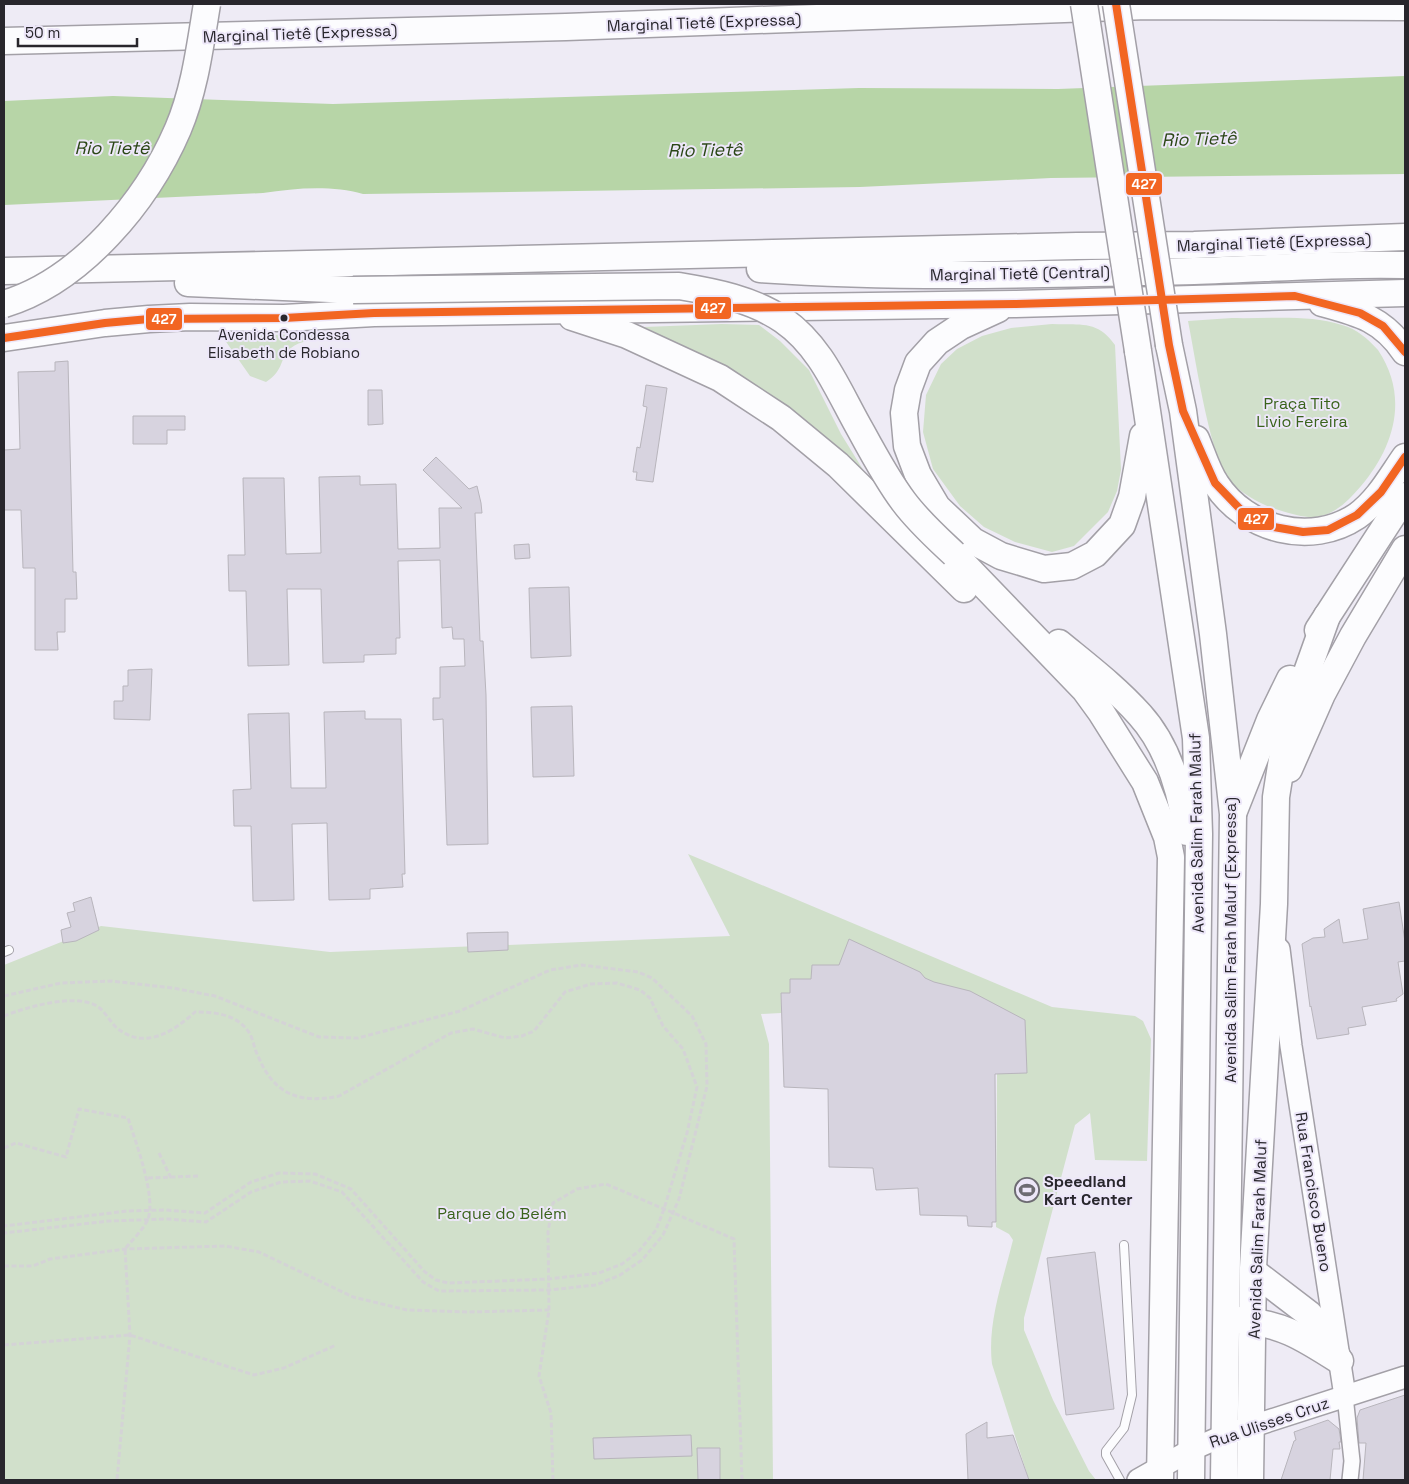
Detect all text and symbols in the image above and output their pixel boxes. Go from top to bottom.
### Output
street label: Marginal Tietê (Expressa) [606,9,802,36]
scale bar [18,15,136,47]
street label: Marginal Tietê (Expressa) [202,20,398,47]
text: 50 m [25,23,60,42]
water label: Rio Tietê [1161,126,1238,151]
water label: Rio Tietê [75,136,151,159]
water label: Rio Tietê [667,137,744,162]
line badge: 427 [1125,172,1163,196]
text: 427 [1132,175,1157,193]
street label: Marginal Tietê (Expressa) [1176,229,1372,256]
street label: Marginal Tietê (Central) [930,261,1110,286]
line badge: 427 [694,296,732,320]
text: 427 [701,299,726,317]
line badge: 427 [145,307,183,331]
text: 427 [152,310,177,328]
marker: Avenida Condessa Elisabeth de Robiano [279,313,289,323]
place label: Avenida Condessa Elisabeth de Robiano [208,325,360,362]
park label: Praça Tito Livio Fereira [1256,393,1348,432]
line badge: 427 [1237,507,1275,531]
text: 427 [1244,510,1269,528]
street label: Avenida Salim Farah Maluf [1184,733,1209,933]
street label: Avenida Salim Farah Maluf (Expressa) [1220,797,1241,1083]
street label: Rua Francisco Bueno [1290,1111,1337,1274]
street label: Avenida Salim Farah Maluf [1244,1139,1271,1339]
place label: Speedland Kart Center [1044,1171,1133,1210]
sports icon: Speedland Kart Center [1014,1177,1040,1203]
park label: Parque do Belém [437,1203,567,1224]
street label: Rua Ulisses Cruz [1207,1392,1332,1453]

